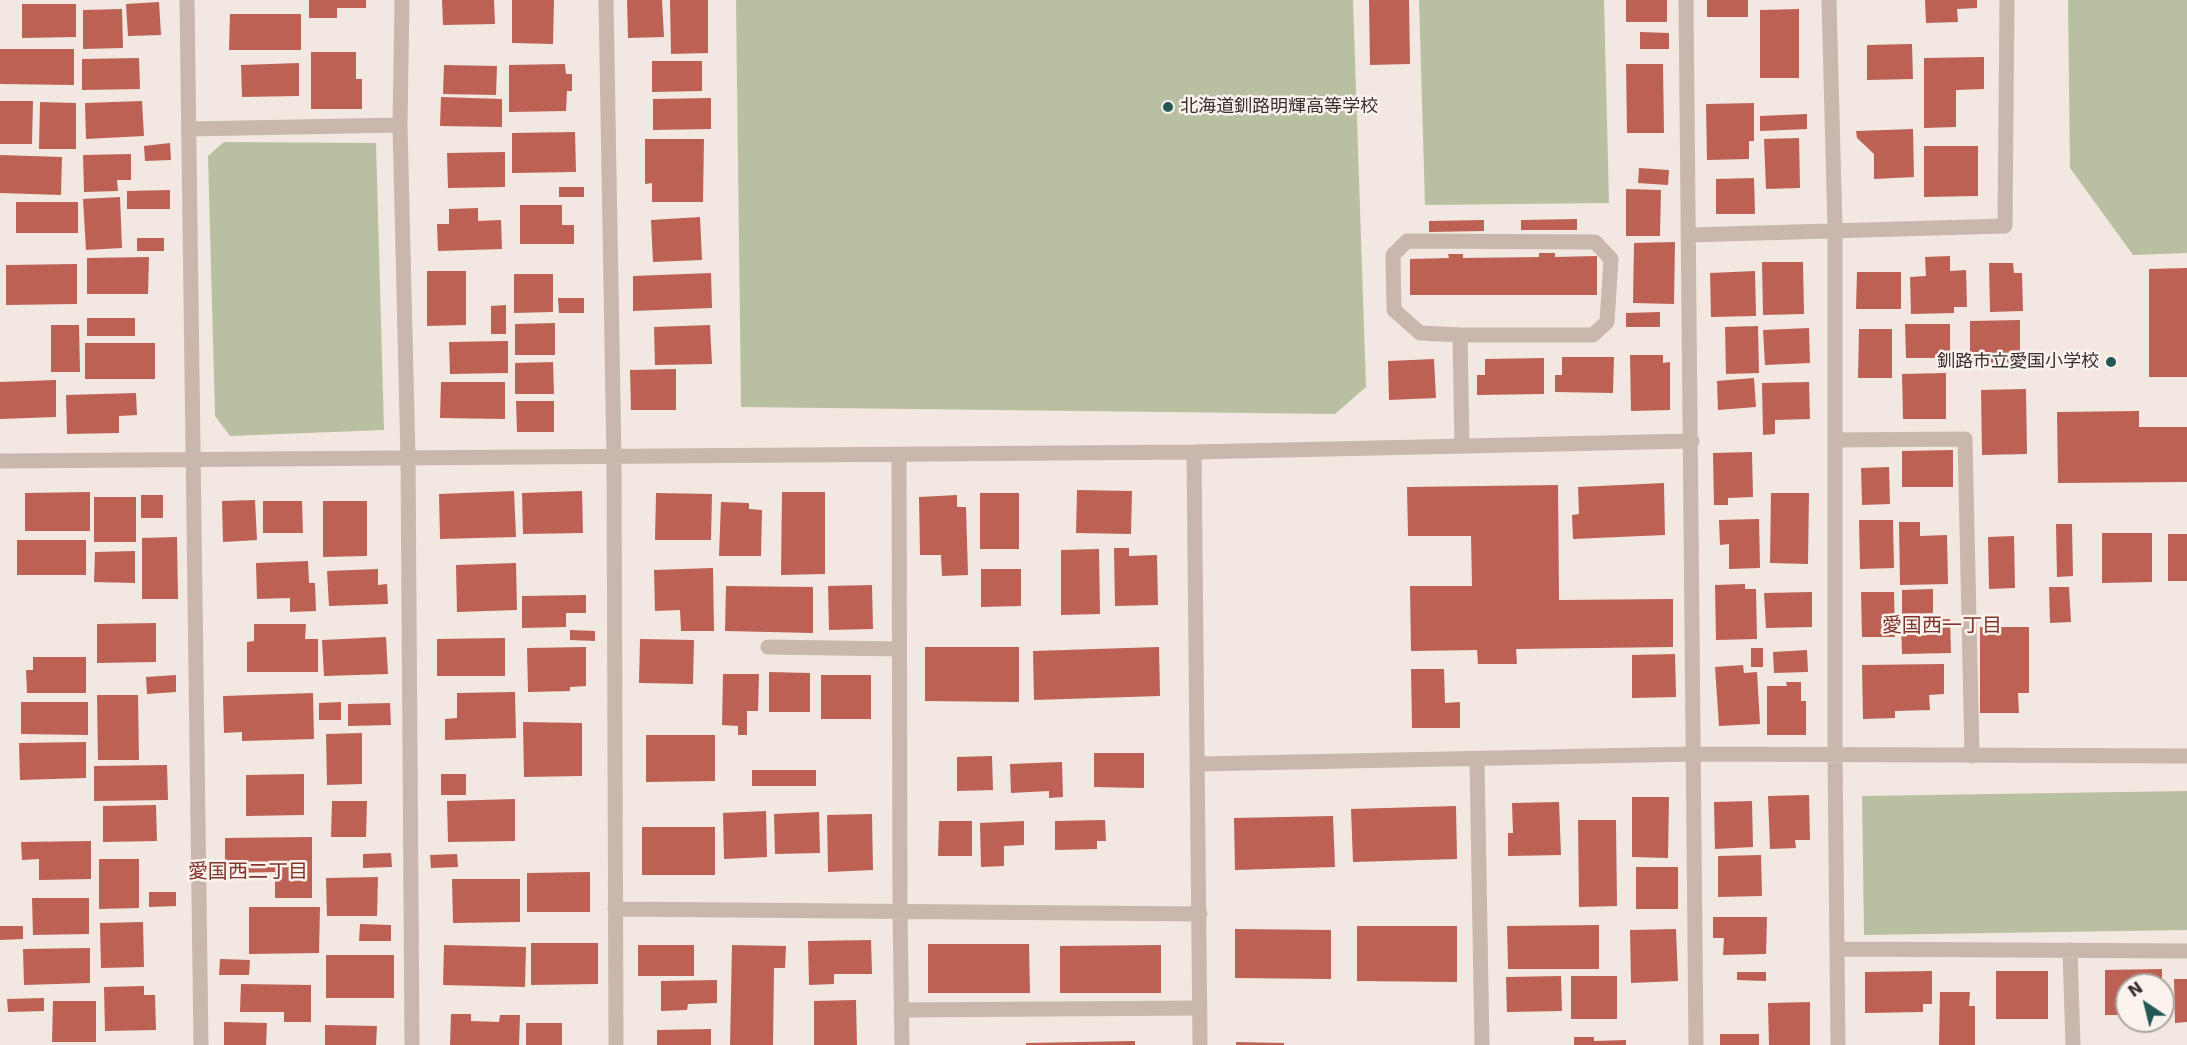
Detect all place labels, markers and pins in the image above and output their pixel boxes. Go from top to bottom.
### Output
place label: 北海道釧路明輝高等学校 [1180,96,1378,118]
marker: 北海道釧路明輝高等学校 [1161,100,1175,114]
place label: 釧路市立愛国小学校 [1937,351,2099,373]
marker: 釧路市立愛国小学校 [2104,355,2118,369]

